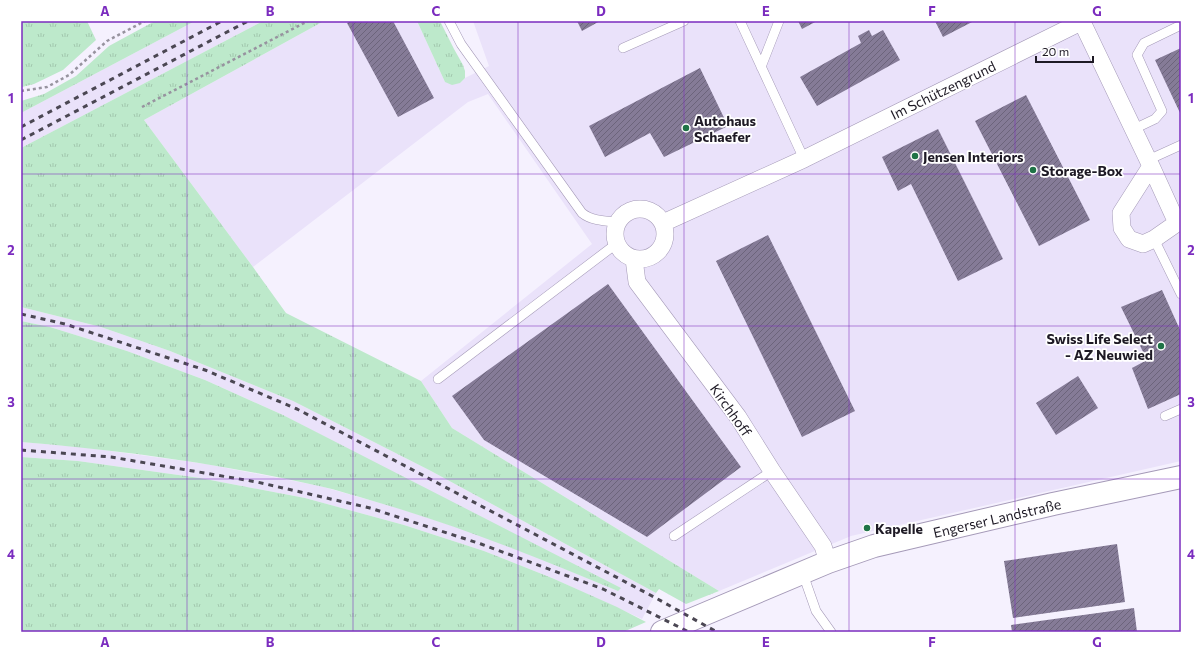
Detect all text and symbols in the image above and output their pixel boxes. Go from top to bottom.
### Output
text: A [100,3,110,19]
text: B [266,3,275,19]
text: C [432,3,441,19]
text: D [596,3,606,19]
text: E [762,3,770,19]
text: F [928,3,936,19]
text: G [1092,3,1102,19]
scale bar [1036,38,1093,64]
text: 20 m [1042,44,1069,58]
street label: Im Schützengrund [888,57,998,123]
text: 1 [8,90,14,106]
text: 1 [1188,90,1194,106]
place label: Autohaus Schaefer [694,112,757,145]
marker: Autohaus Schaefer [681,123,691,133]
place label: Jensen Interiors [923,148,1024,165]
marker: Jensen Interiors [910,151,920,161]
place label: Storage-Box [1041,162,1123,179]
marker: Storage-Box [1028,165,1038,175]
text: 2 [7,242,15,258]
text: 2 [1187,242,1195,258]
place label: Swiss Life Select - AZ Neuwied [1047,330,1153,363]
marker: Swiss Life Select - AZ Neuwied [1156,341,1166,351]
street label: Kirchhoff [707,380,755,440]
text: 3 [7,394,15,410]
text: 3 [1187,394,1195,410]
street label: Engerser Landstraße [931,495,1063,541]
place label: Kapelle [875,520,923,537]
marker: Kapelle [862,523,872,533]
text: 4 [7,546,15,562]
text: 4 [1187,546,1195,562]
text: A [100,634,110,650]
text: B [266,634,275,650]
text: C [432,634,441,650]
text: D [596,634,606,650]
text: E [762,634,770,650]
text: F [928,634,936,650]
text: G [1092,634,1102,650]

